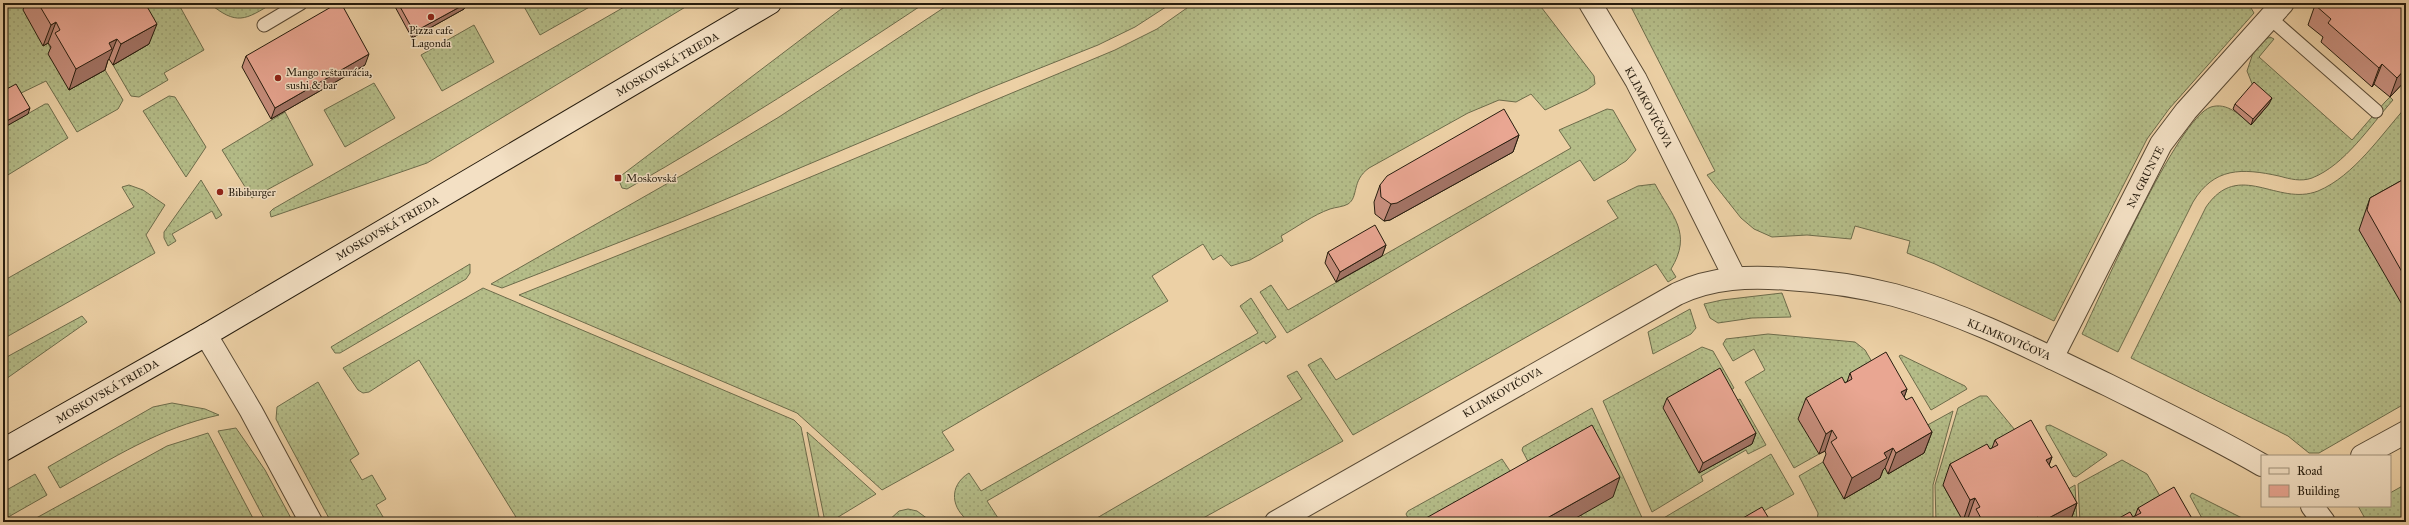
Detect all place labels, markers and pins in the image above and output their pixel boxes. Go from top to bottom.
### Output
marker: Pizza cafe Lagonda [426,12,436,22]
place label: Pizza cafe Lagonda [409,24,453,50]
place label: Mango reštaurácia, sushi & bar [286,66,372,92]
marker: Mango reštaurácia, sushi & bar [273,73,283,83]
place label: Moskovská [626,172,677,185]
marker: Moskovská [613,173,623,183]
place label: Bibiburger [228,186,276,199]
marker: Bibiburger [215,187,225,197]

